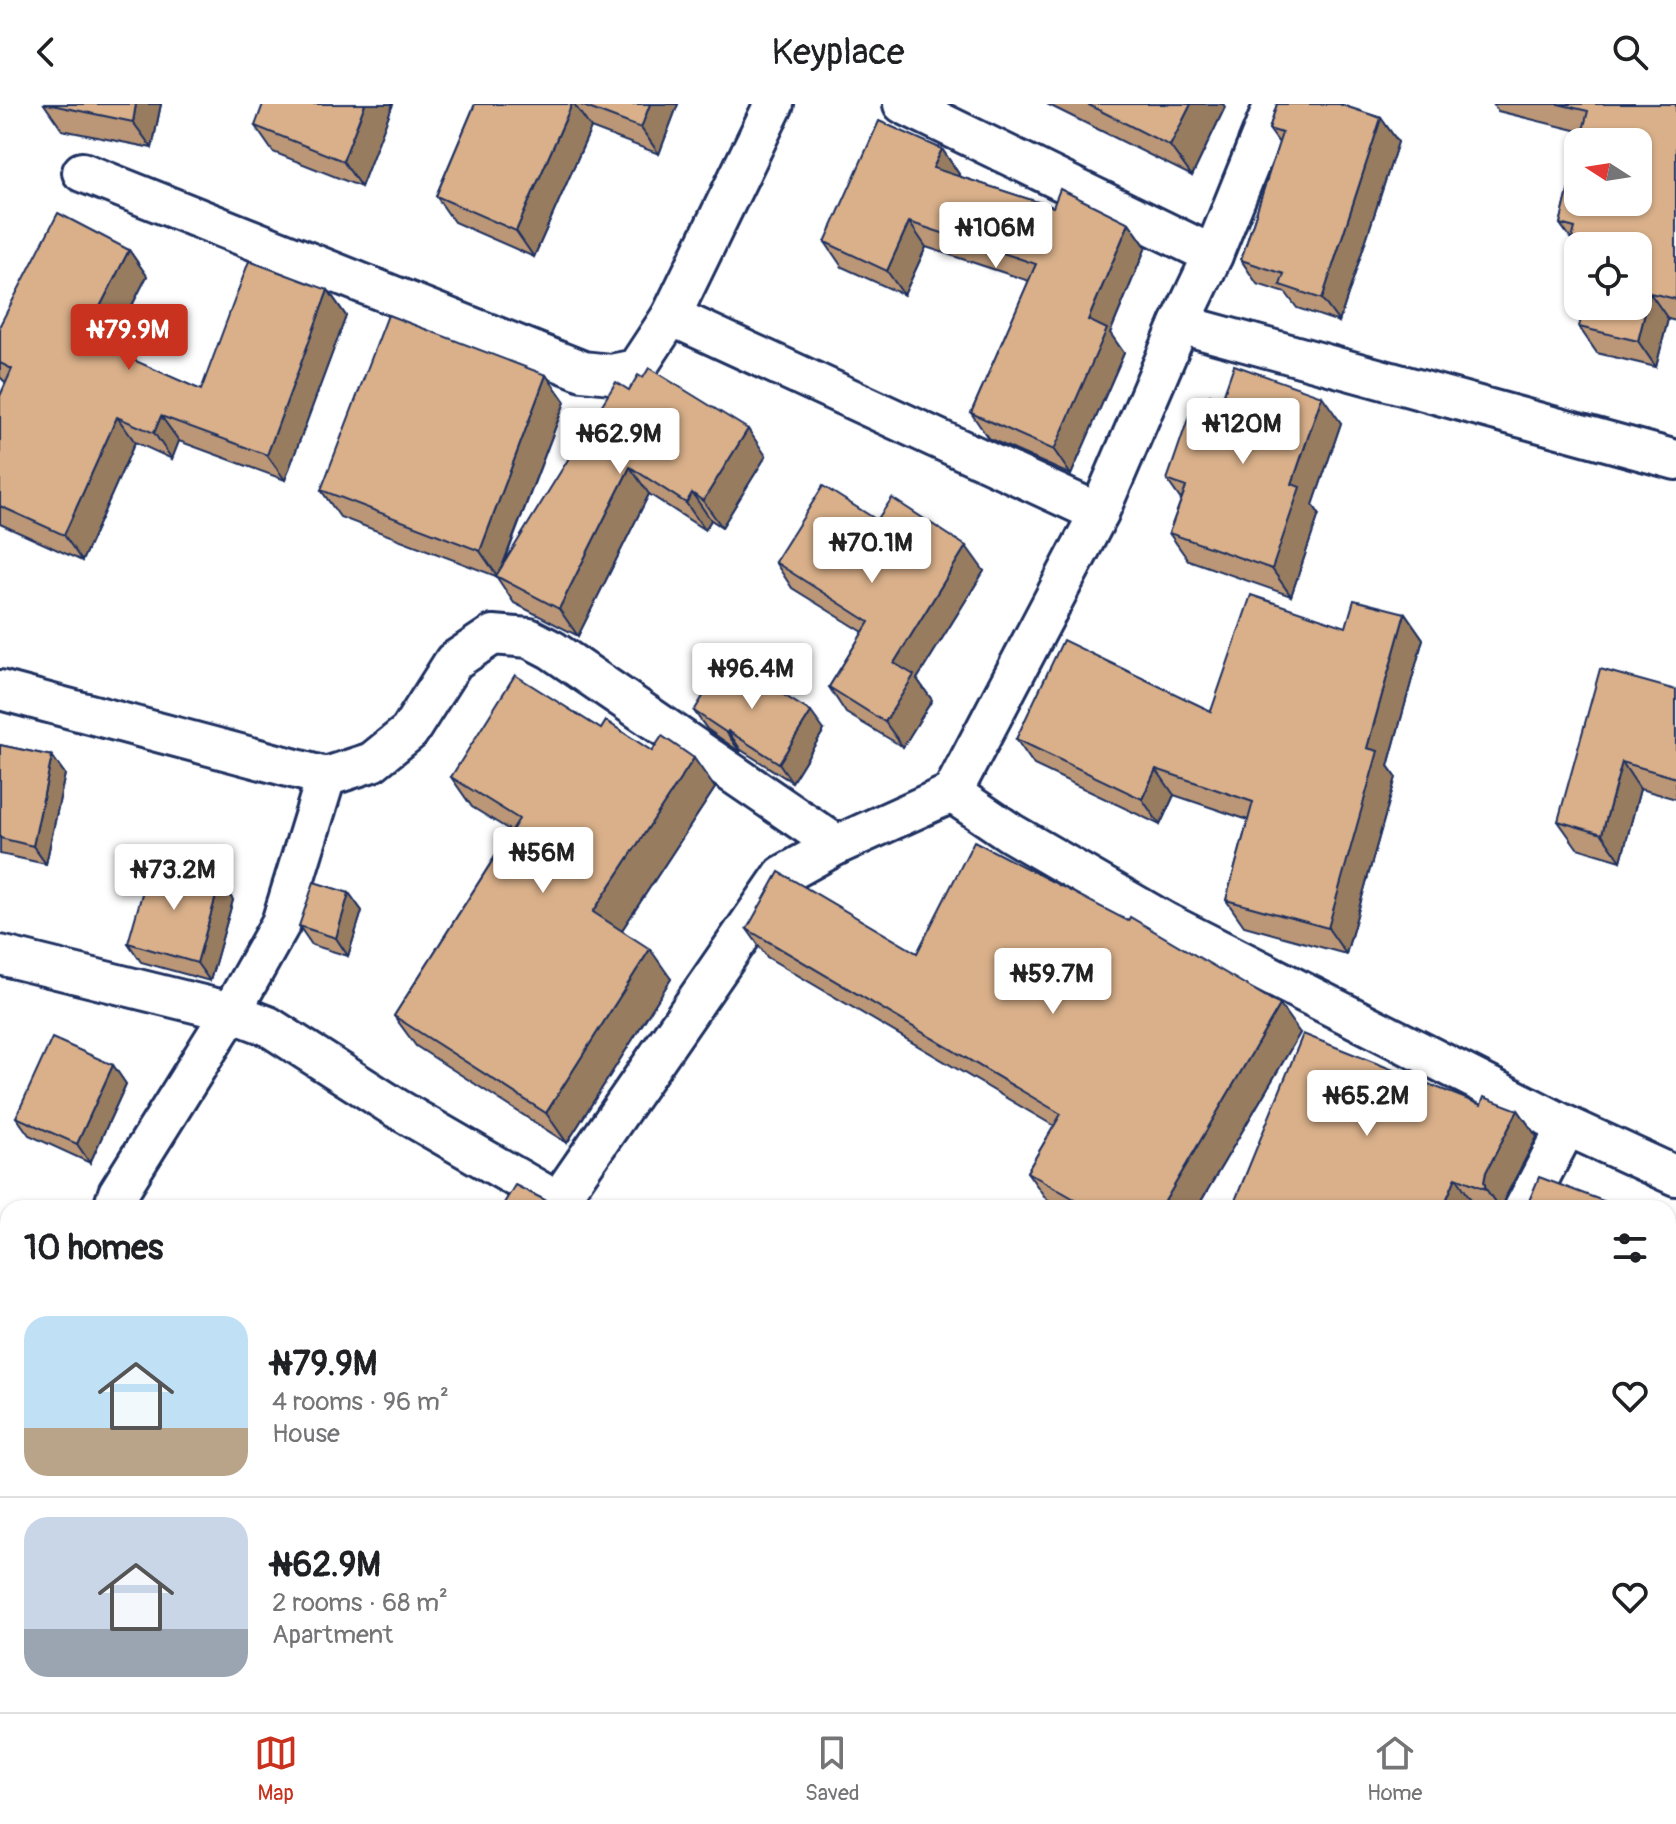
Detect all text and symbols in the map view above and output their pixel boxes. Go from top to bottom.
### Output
icon: back [24,30,68,74]
text: Keyplace [771,30,905,75]
icon: search [1608,30,1652,74]
north arrow [1564,128,1652,216]
map controls [1564,128,1652,320]
pin: ₦106M [940,202,1052,270]
text: ₦106M [957,212,1035,244]
button: locate [1564,232,1652,320]
pin: ₦79.9M [64,304,194,372]
text: ₦79.9M [89,314,169,346]
pin: ₦120M [1187,398,1299,466]
pin: ₦62.9M [555,408,685,476]
text: ₦120M [1205,408,1281,440]
text: ₦62.9M [578,418,662,450]
pin: ₦70.1M [807,517,937,585]
text: ₦70.1M [831,527,913,559]
pin: ₦96.4M [687,643,817,711]
text: ₦96.4M [710,653,794,685]
pin: ₦56M [496,827,590,895]
text: ₦56M [511,837,575,869]
pin: ₦73.2M [109,844,239,912]
text: ₦73.2M [133,854,215,886]
pin: ₦59.7M [988,948,1118,1016]
text: ₦59.7M [1012,958,1094,990]
pin: ₦65.2M [1302,1070,1432,1138]
text: ₦65.2M [1325,1080,1409,1112]
icon: filters [1608,1226,1652,1270]
text: 10 homes [24,1227,163,1270]
text: ₦79.9M [272,1343,377,1386]
icon: home [88,1348,184,1444]
icon: heart [1608,1374,1652,1418]
text: 4 rooms · 96 m² [272,1386,449,1418]
text: House [272,1418,340,1450]
text: ₦62.9M [272,1544,381,1587]
icon: home [88,1549,184,1645]
icon: heart [1608,1575,1652,1619]
text: 2 rooms · 68 m² [272,1587,448,1619]
text: Apartment [272,1619,393,1651]
tab: Map [254,1731,298,1807]
tab: Saved [805,1731,860,1807]
tab: Home [1367,1731,1422,1807]

